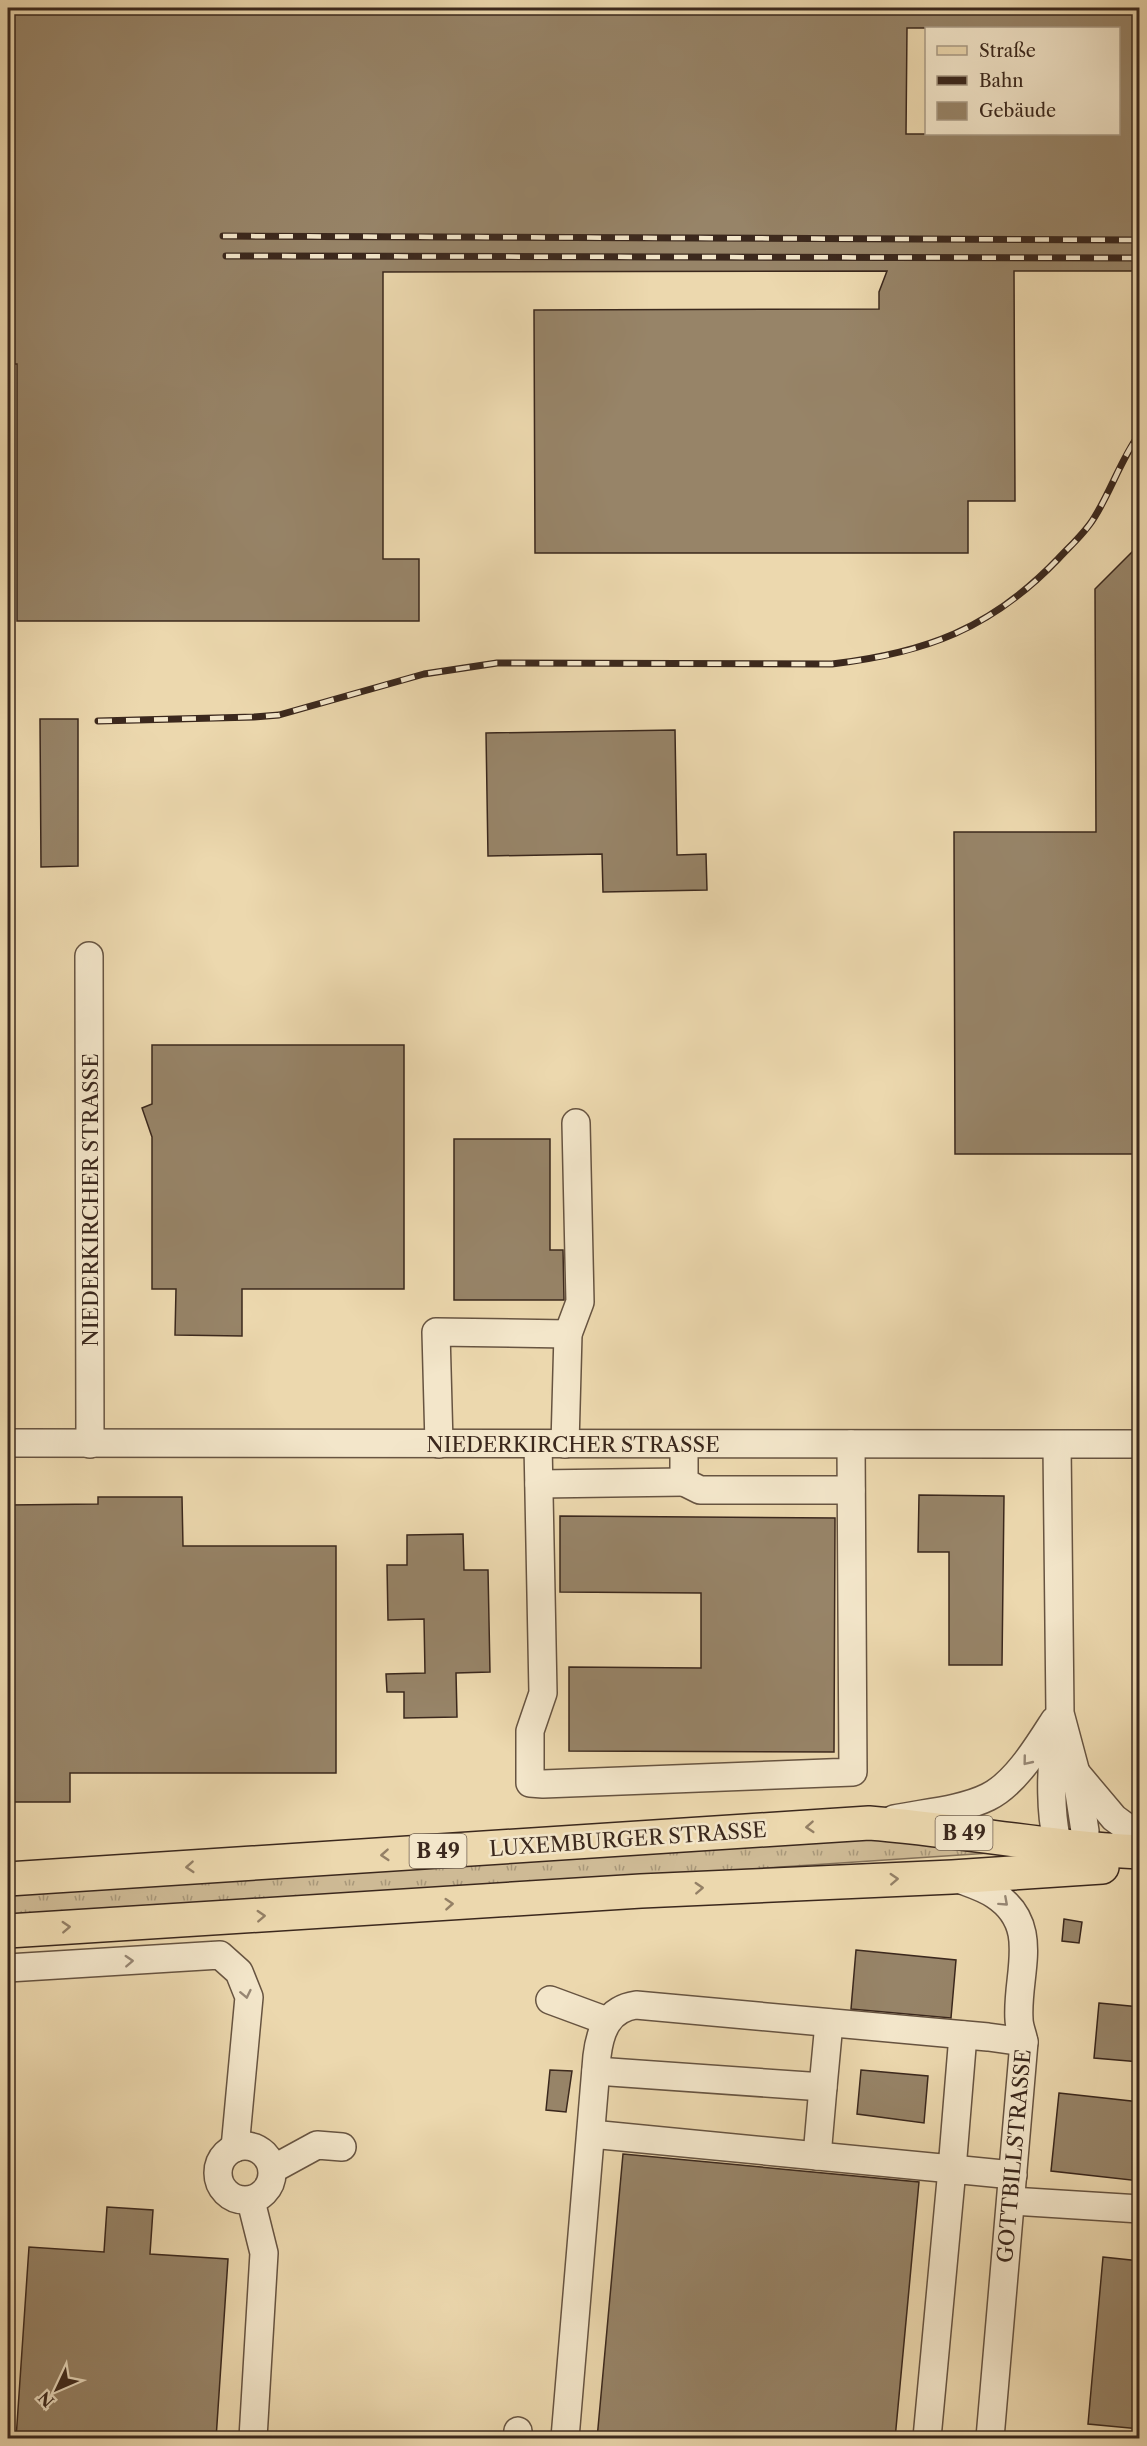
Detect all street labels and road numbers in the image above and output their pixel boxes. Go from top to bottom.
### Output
street label: NIEDERKIRCHER STRASSE [78,1053,103,1347]
street label: NIEDERKIRCHER STRASSE [426,1432,720,1457]
road number: B 49 [936,1816,992,1850]
street label: LUXEMBURGER STRASSE [488,1817,768,1861]
road number: B 49 [410,1834,466,1868]
street label: GOTTBILLSTRASSE [992,2048,1036,2264]

